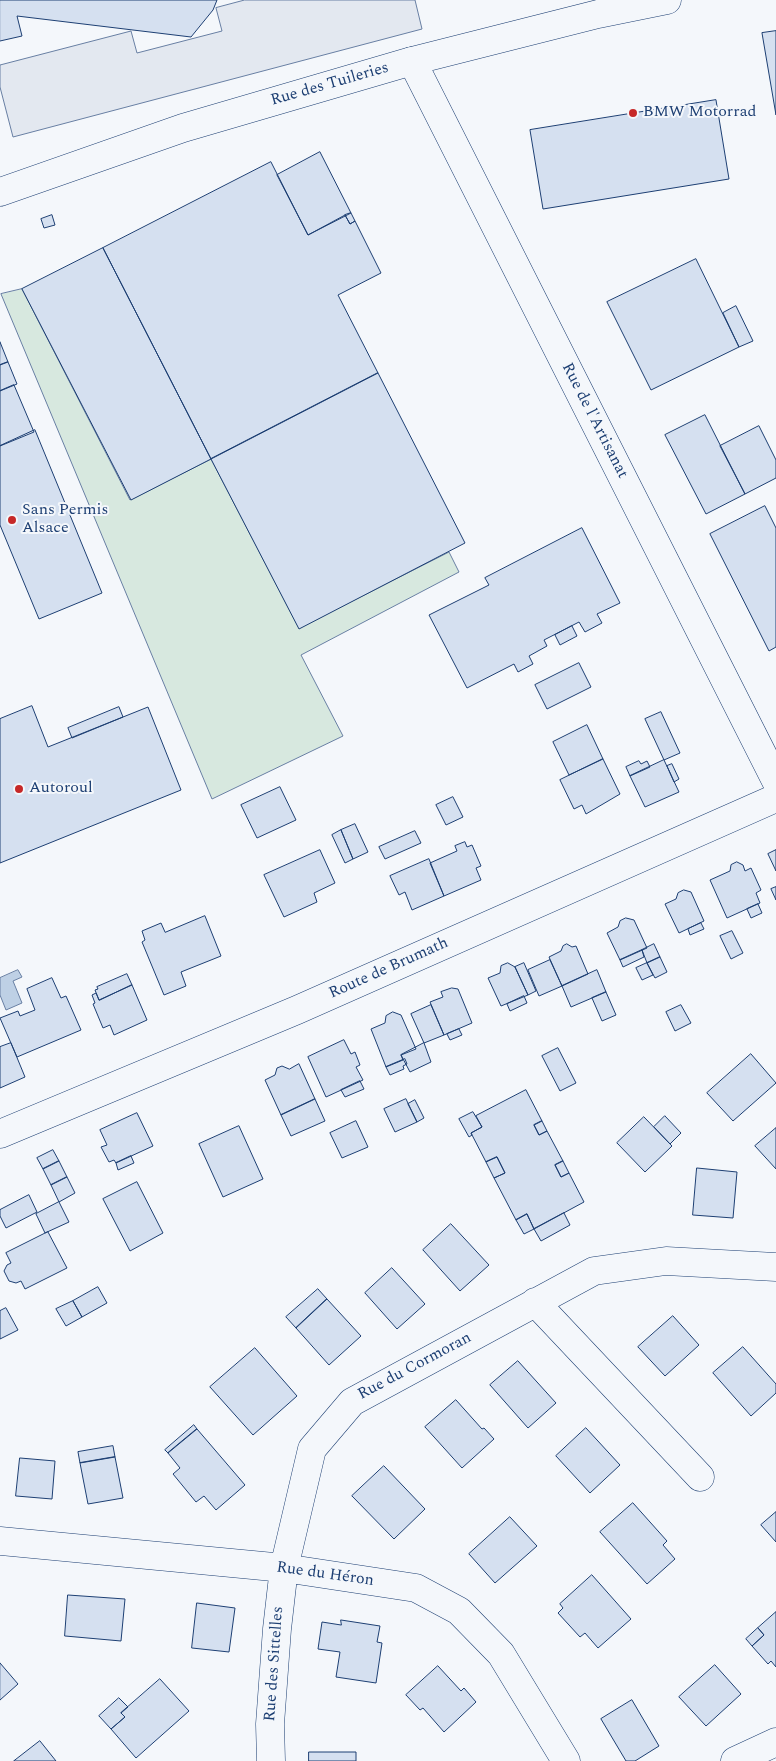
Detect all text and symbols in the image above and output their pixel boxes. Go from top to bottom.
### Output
street label: Rue des Tuileries [269,59,391,111]
place label: BMW Motorrad [643,103,756,123]
marker: BMW Motorrad [627,107,639,119]
street label: Rue de l'Artisanat [557,360,631,482]
place label: Sans Permis Alsace [22,501,108,539]
marker: Sans Permis Alsace [6,514,18,526]
place label: Autoroul [29,779,93,799]
marker: Autoroul [13,783,25,795]
street label: Route de Brumath [326,934,452,1004]
street label: Rue du Cormoran [355,1329,475,1405]
street label: Rue du Héron [275,1559,375,1591]
street label: Rue des Sittelles [261,1606,289,1722]

